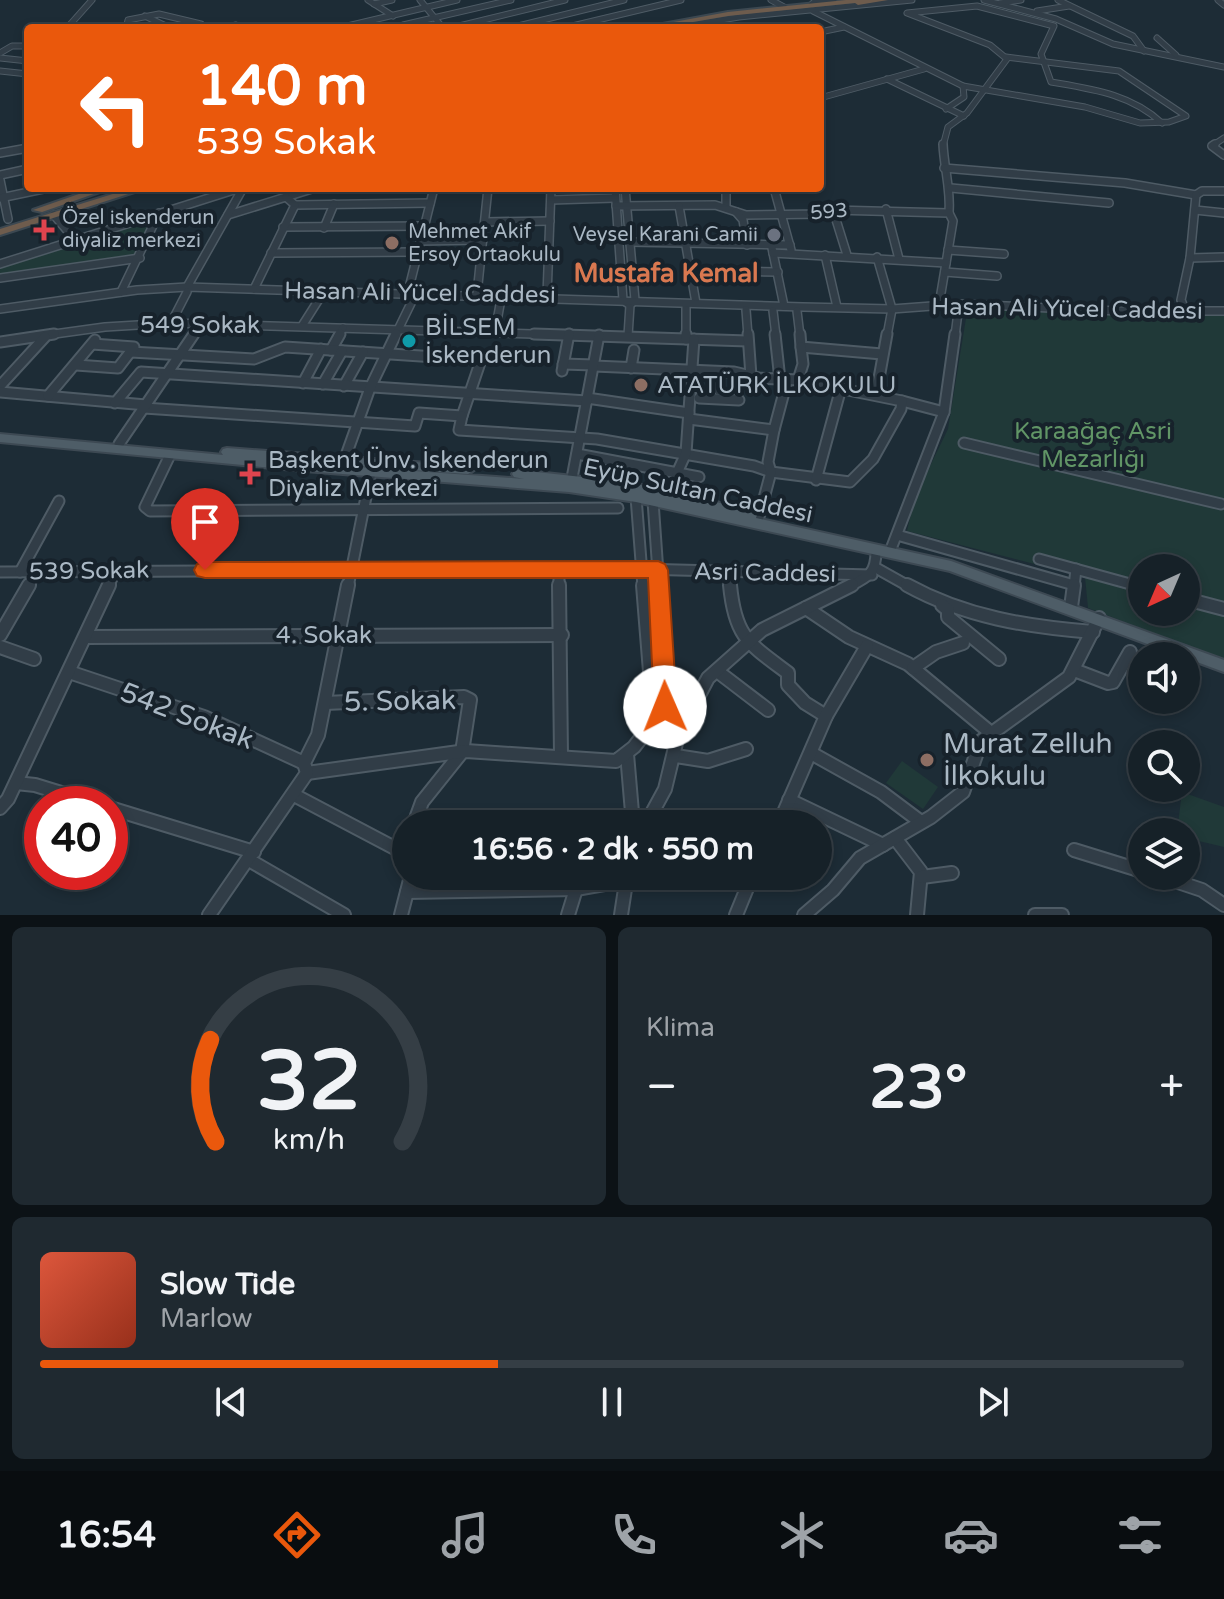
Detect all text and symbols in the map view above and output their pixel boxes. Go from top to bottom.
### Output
text: 140 m [196,53,367,120]
icon: left [64,56,168,160]
text: 539 Sokak [196,121,376,164]
street label: 593 [809,198,849,226]
place label: Özel iskenderun diyaliz merkezi [62,205,214,253]
marker: Özel iskenderun diyaliz merkezi [33,219,55,241]
place label: Mehmet Akif Ersoy Ortaokulu [408,220,561,267]
place label: Veysel Karani Camii [573,223,758,247]
marker: Veysel Karani Camii [765,226,783,244]
marker: Mehmet Akif Ersoy Ortaokulu [383,234,401,252]
district label: Mustafa Kemal [573,258,759,289]
street label: Hasan Ali Yücel Caddesi [284,276,556,310]
street label: Hasan Ali Yücel Caddesi [931,292,1203,326]
street label: 549 Sokak [140,311,260,340]
place label: BİLSEM İskenderun [425,313,551,370]
marker: BİLSEM İskenderun [400,332,418,350]
place label: ATATÜRK İLKOKULU [657,371,897,400]
marker: ATATÜRK İLKOKULU [632,376,650,394]
park label: Karaağaç Asri Mezarlığı [1014,417,1172,474]
place label: Başkent Ünv. İskenderun Diyaliz Merkezi [268,446,549,503]
street label: Eyüp Sultan Caddesi [581,452,815,530]
marker: Başkent Ünv. İskenderun Diyaliz Merkezi [239,463,261,485]
pin [171,488,239,570]
icon: arrive [183,500,227,544]
north arrow [1128,554,1200,626]
map controls [1128,554,1200,890]
street label: 539 Sokak [29,555,149,587]
street label: Asri Caddesi [694,557,836,589]
street label: 4. Sokak [276,621,372,650]
button: sound [1128,642,1200,714]
position arrow [623,665,707,749]
street label: 542 Sokak [115,675,259,757]
street label: 5. Sokak [344,683,456,719]
place label: Murat Zelluh İlkokulu [943,727,1113,793]
button: search [1128,730,1200,802]
marker: Murat Zelluh İlkokulu [918,751,936,769]
speed limit sign: 40 [24,786,128,890]
button: layers [1128,818,1200,890]
text: 16:56 · 2 dk · 550 m [470,831,754,868]
text: Klima [646,1012,715,1043]
text: 32 [257,1032,361,1132]
text: 23° [869,1052,967,1124]
text: − [646,1061,677,1114]
text: + [1159,1061,1184,1114]
text: km/h [273,1123,345,1157]
text: Slow Tide [160,1266,295,1303]
text: Marlow [160,1303,252,1334]
icon: previous [209,1380,253,1424]
icon: pause [590,1380,634,1424]
icon: next [971,1380,1015,1424]
icon: directions [269,1507,325,1563]
icon: music [437,1507,493,1563]
icon: phone [606,1507,662,1563]
icon: climate [774,1507,830,1563]
icon: car [943,1507,999,1563]
icon: filters [1112,1507,1168,1563]
text: 16:54 [56,1514,156,1557]

